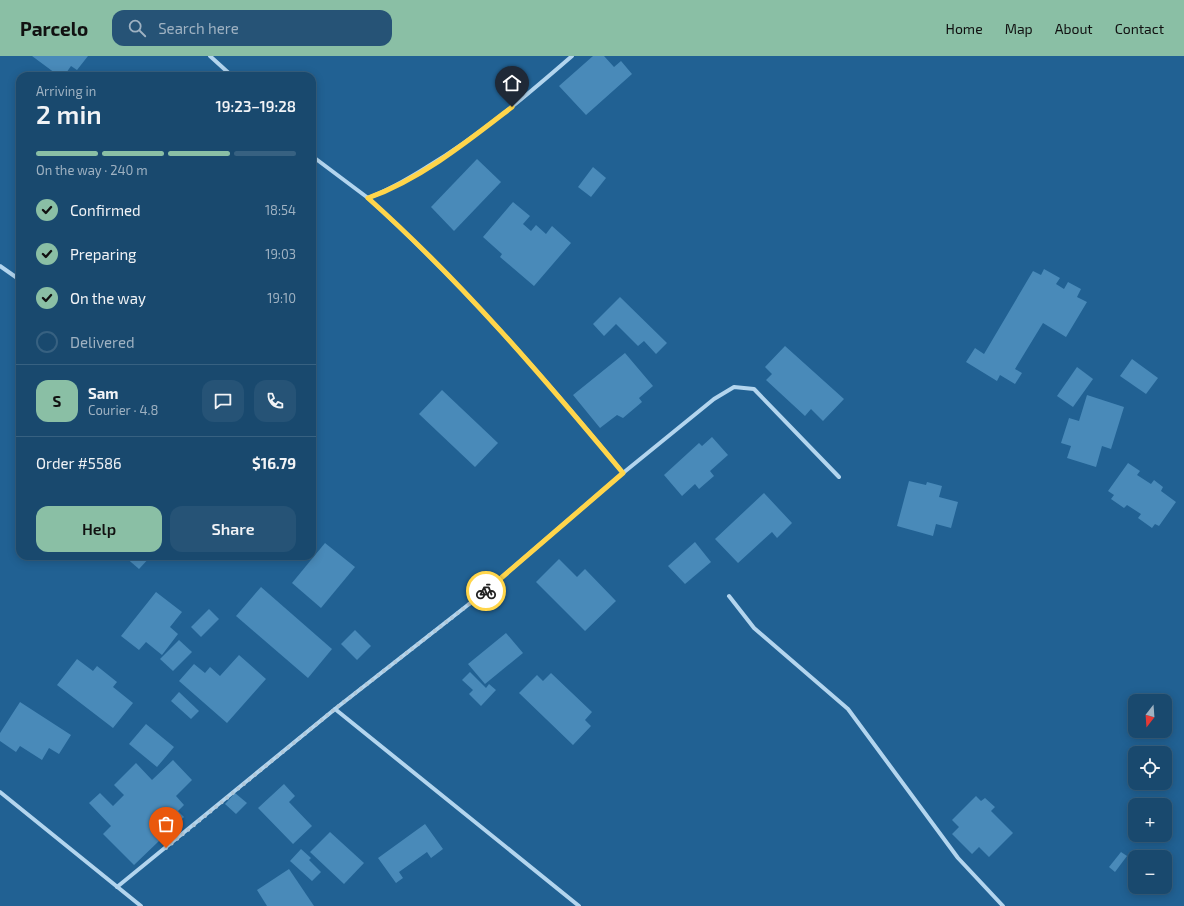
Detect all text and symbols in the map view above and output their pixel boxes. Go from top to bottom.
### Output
search box [112,10,392,46]
text: Parcelo [20,17,88,40]
icon: search [126,17,148,39]
text: Search here [158,19,239,37]
text: Home [946,20,983,37]
text: Map [1005,20,1033,37]
text: About [1055,20,1093,37]
text: Contact [1115,20,1164,37]
pin [495,66,529,107]
icon: home [501,72,523,94]
text: Arriving in [36,83,96,99]
text: 19:23–19:28 [216,97,296,115]
text: 2 min [36,98,102,129]
text: On the way · 240 m [36,162,148,178]
icon: check [36,199,58,221]
text: Confirmed [70,201,141,219]
text: 18:54 [265,202,296,218]
icon: check [36,243,58,265]
text: Preparing [70,245,136,263]
text: 19:03 [265,246,296,262]
icon: check [36,287,58,309]
text: On the way [70,289,146,307]
text: 19:10 [267,290,296,306]
text: Delivered [70,333,135,351]
button: chat [202,380,244,422]
button: phone [254,380,296,422]
text: Sam [88,384,119,402]
text: S [53,392,61,410]
text: Courier · 4.8 [88,402,158,418]
text: Order #5586 [36,454,122,472]
text: $16.79 [252,454,296,472]
button: Help [36,506,162,552]
button: Share [170,506,296,552]
courier [466,571,506,611]
icon: bike [475,580,497,602]
north arrow [1128,694,1172,738]
map controls [1128,694,1172,894]
button: locate [1128,746,1172,790]
button: + [1128,798,1172,842]
pin [149,807,183,848]
icon: bag [155,813,177,835]
button: − [1128,850,1172,894]

